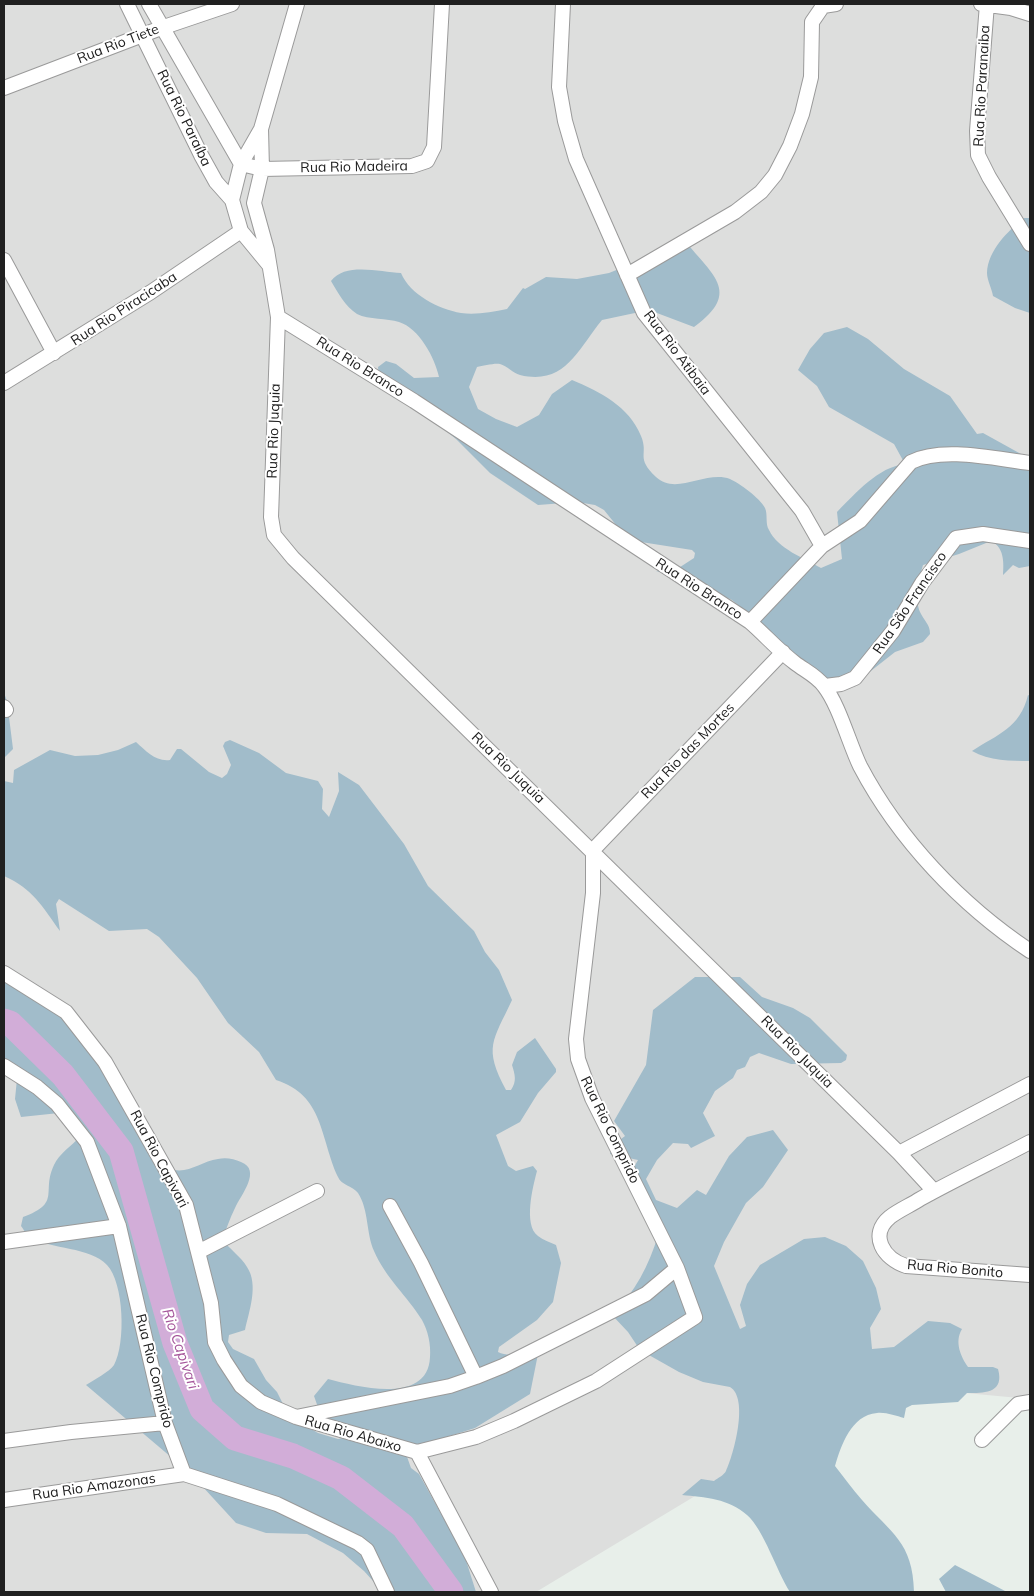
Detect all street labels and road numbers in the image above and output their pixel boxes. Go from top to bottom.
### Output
street label: Rua Rio Tiete [75,21,161,67]
street label: Rua Rio Paranaiba [970,25,994,147]
street label: Rua Rio Paraíba [153,67,215,169]
street label: Rua Rio Madeira [300,158,408,176]
street label: Rua Rio Piracicaba [68,269,180,349]
street label: Rua Rio Atibaia [640,307,714,399]
street label: Rua Rio Branco [313,333,407,401]
street label: Rua Rio Juquia [264,383,284,479]
street label: Rua São Francisco [870,549,950,657]
street label: Rua Rio Branco [652,555,746,623]
street label: Rua Rio das Mortes [638,700,738,802]
street label: Rua Rio Juquia [468,729,548,807]
street label: Rua Rio Juquia [757,1012,837,1092]
street label: Rua Rio Comprido [577,1074,643,1186]
street label: Rua Rio Capivari [126,1107,192,1211]
street label: Rua Rio Bonito [906,1256,1004,1282]
street label: Rua Rio Comprido [132,1312,176,1430]
street label: Rua Rio Abaixo [303,1412,403,1456]
street label: Rua Rio Amazonas [31,1470,157,1504]

